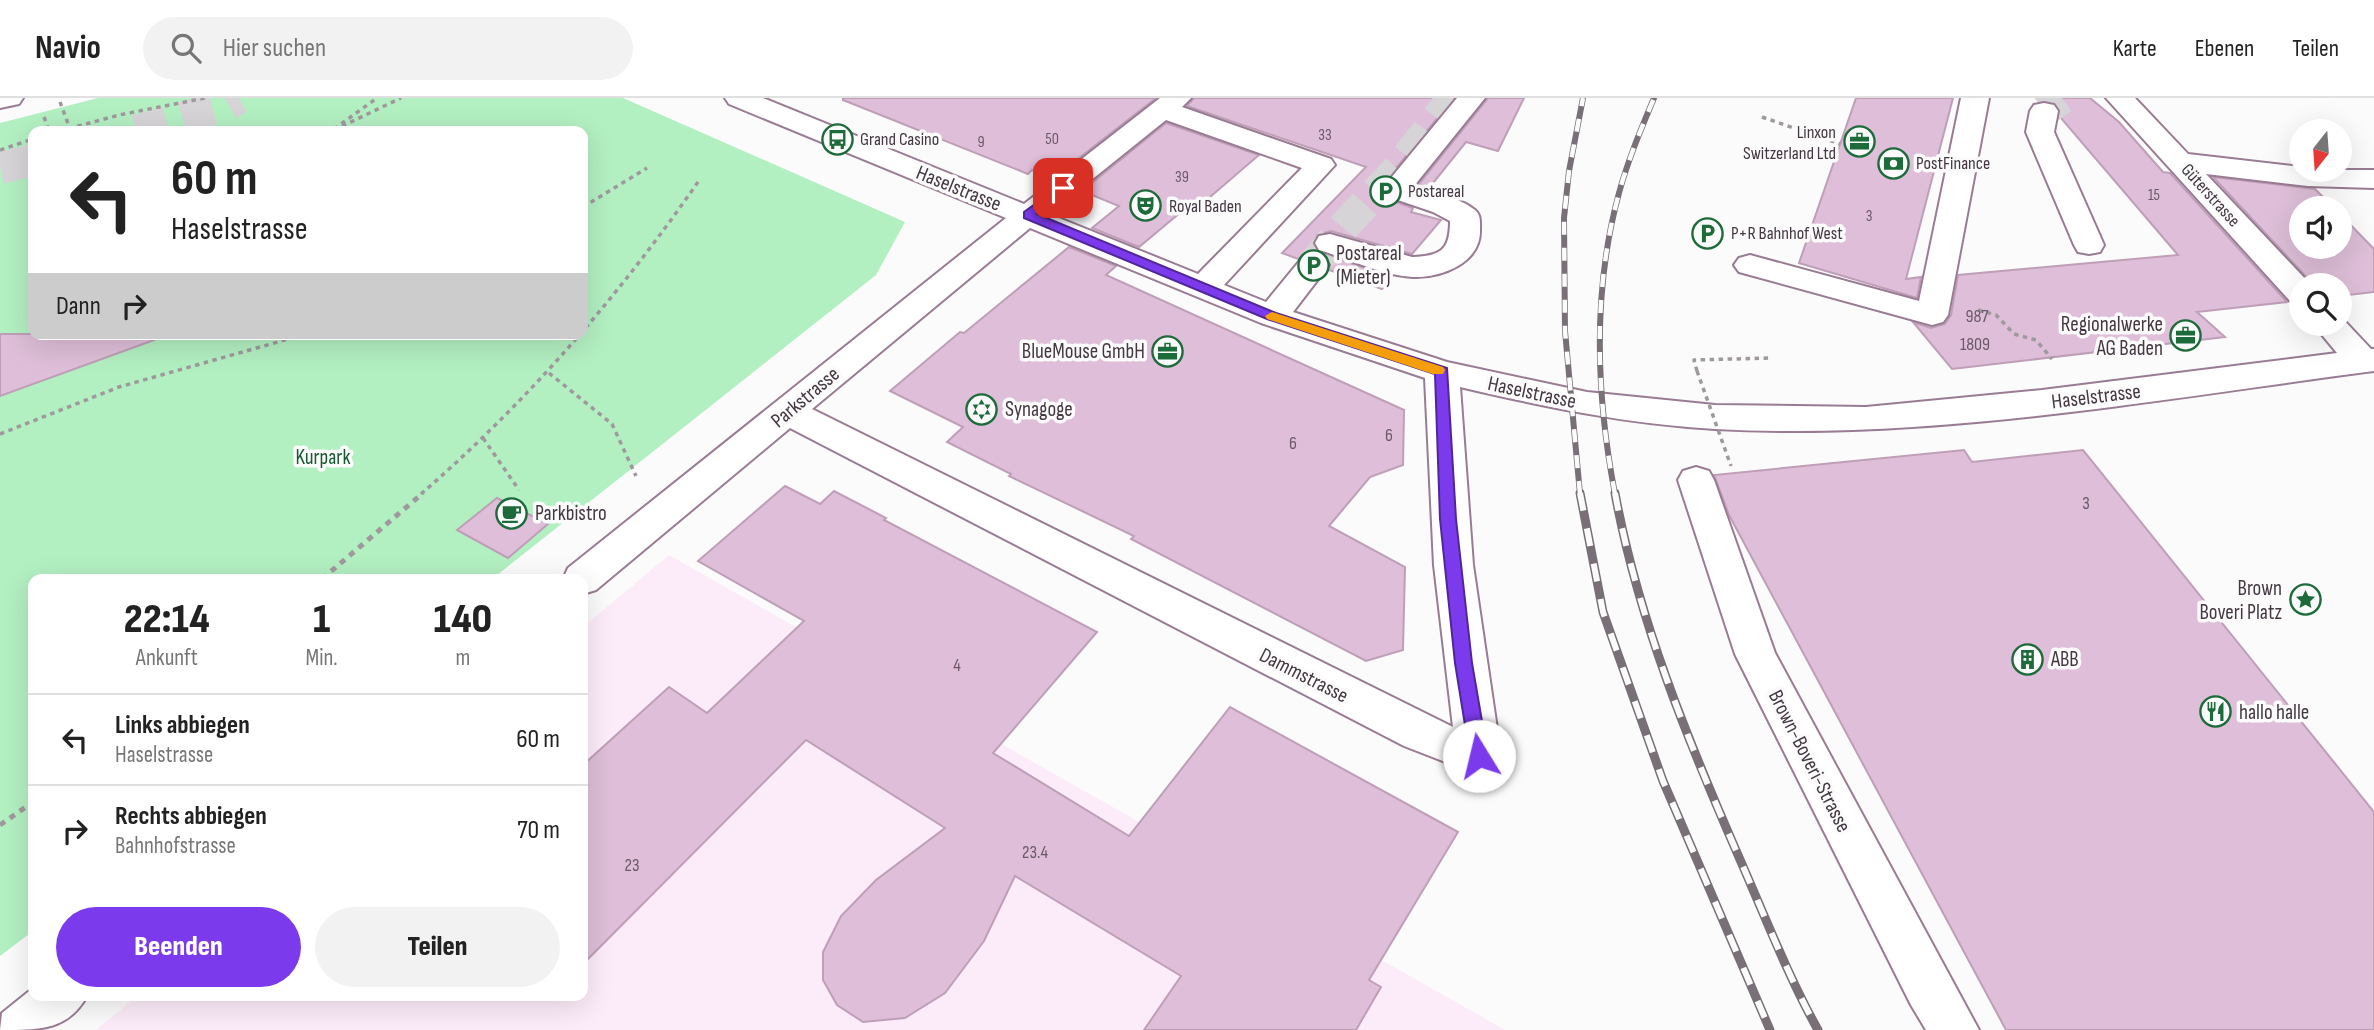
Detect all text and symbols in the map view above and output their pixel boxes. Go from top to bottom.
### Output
search box [143,17,633,80]
text: Navio [35,28,101,68]
icon: search [167,29,205,67]
text: Hier suchen [223,33,326,64]
text: Karte [2113,34,2157,63]
text: Ebenen [2195,34,2254,63]
text: Teilen [2292,34,2339,63]
north arrow [2289,119,2352,182]
map controls [2289,119,2352,336]
bus stop icon: Grand Casino [820,122,854,156]
place label: Linxon Switzerland Ltd [1743,122,1836,164]
office icon: Linxon Switzerland Ltd [1842,125,1876,159]
house number: 33 [1318,126,1332,145]
place label: Grand Casino [860,129,939,150]
house number: 50 [1045,130,1059,149]
house number: 9 [977,133,985,152]
bank icon: PostFinance [1876,146,1910,180]
text: 60 m [171,150,258,209]
place label: PostFinance [1916,153,1990,174]
icon: left [56,154,147,245]
pin [1033,158,1093,218]
street label: Güterstrasse [2177,159,2244,231]
street label: Haselstrasse [913,160,1005,217]
house number: 39 [1175,168,1189,187]
icon: arrive [1044,169,1082,207]
parking icon: Postareal [1368,174,1402,208]
place label: Postareal [1408,181,1464,202]
house number: 15 [2148,186,2160,205]
theatre icon: Royal Baden [1129,189,1163,223]
place label: Royal Baden [1169,196,1242,217]
button: sound [2289,196,2352,259]
house number: 3 [1866,207,1872,226]
text: Haselstrasse [171,210,308,249]
parking icon: P+R Bahnhof West [1691,216,1725,250]
place label: P+R Bahnhof West [1731,223,1843,244]
place label: Postareal (Mieter) [1336,241,1402,290]
parking icon: Postareal (Mieter) [1296,248,1330,282]
button: search [2289,273,2352,336]
icon: right [115,287,153,325]
text: Dann [56,291,101,322]
house number: 987 [1966,306,1989,327]
place label: Regionalwerke AG Baden [2061,312,2163,361]
office icon: Regionalwerke AG Baden [2169,319,2203,353]
office icon: BlueMouse GmbH [1151,334,1185,368]
house number: 1809 [1960,334,1990,355]
place label: BlueMouse GmbH [1022,339,1145,364]
street label: Parkstrasse [766,362,845,433]
street label: Haselstrasse [1485,371,1578,414]
street label: Haselstrasse [2050,379,2142,414]
synagogue icon: Synagoge [965,392,999,426]
place label: Synagoge [1005,397,1073,422]
house number: 6 [1385,425,1393,446]
house number: 6 [1289,433,1297,454]
park label: Kurpark [296,445,350,470]
house number: 3 [2082,493,2090,514]
cafe icon: Parkbistro [495,496,529,530]
place label: Parkbistro [535,501,607,526]
place label: Brown Boveri Platz [2199,576,2282,625]
place icon: Brown Boveri Platz [2288,583,2322,617]
text: 22:14 [124,594,210,645]
text: 1 [313,594,330,645]
text: 140 [433,594,492,645]
street label: Dammstrasse [1255,642,1352,708]
building icon: ABB [2011,642,2045,676]
text: Ankunft [136,644,198,672]
text: Min. [306,644,338,672]
text: m [455,644,470,672]
place label: ABB [2050,647,2079,672]
house number: 4 [953,655,961,676]
street label: Brown-Boveri-Strasse [1763,686,1856,837]
restaurant icon: hallo halle [2199,695,2233,729]
place label: hallo halle [2239,700,2309,725]
text: Links abbiegen [115,710,250,741]
position arrow [1442,719,1516,793]
icon: left [56,721,94,759]
text: 60 m [516,724,560,755]
text: Haselstrasse [115,741,213,769]
text: Rechts abbiegen [115,801,267,832]
icon: right [56,812,94,850]
text: 70 m [517,815,560,846]
text: Bahnhofstrasse [115,832,236,860]
house number: 23.4 [1022,842,1048,863]
house number: 23 [625,855,640,876]
button: Beenden [56,907,301,987]
button: Teilen [315,907,560,987]

